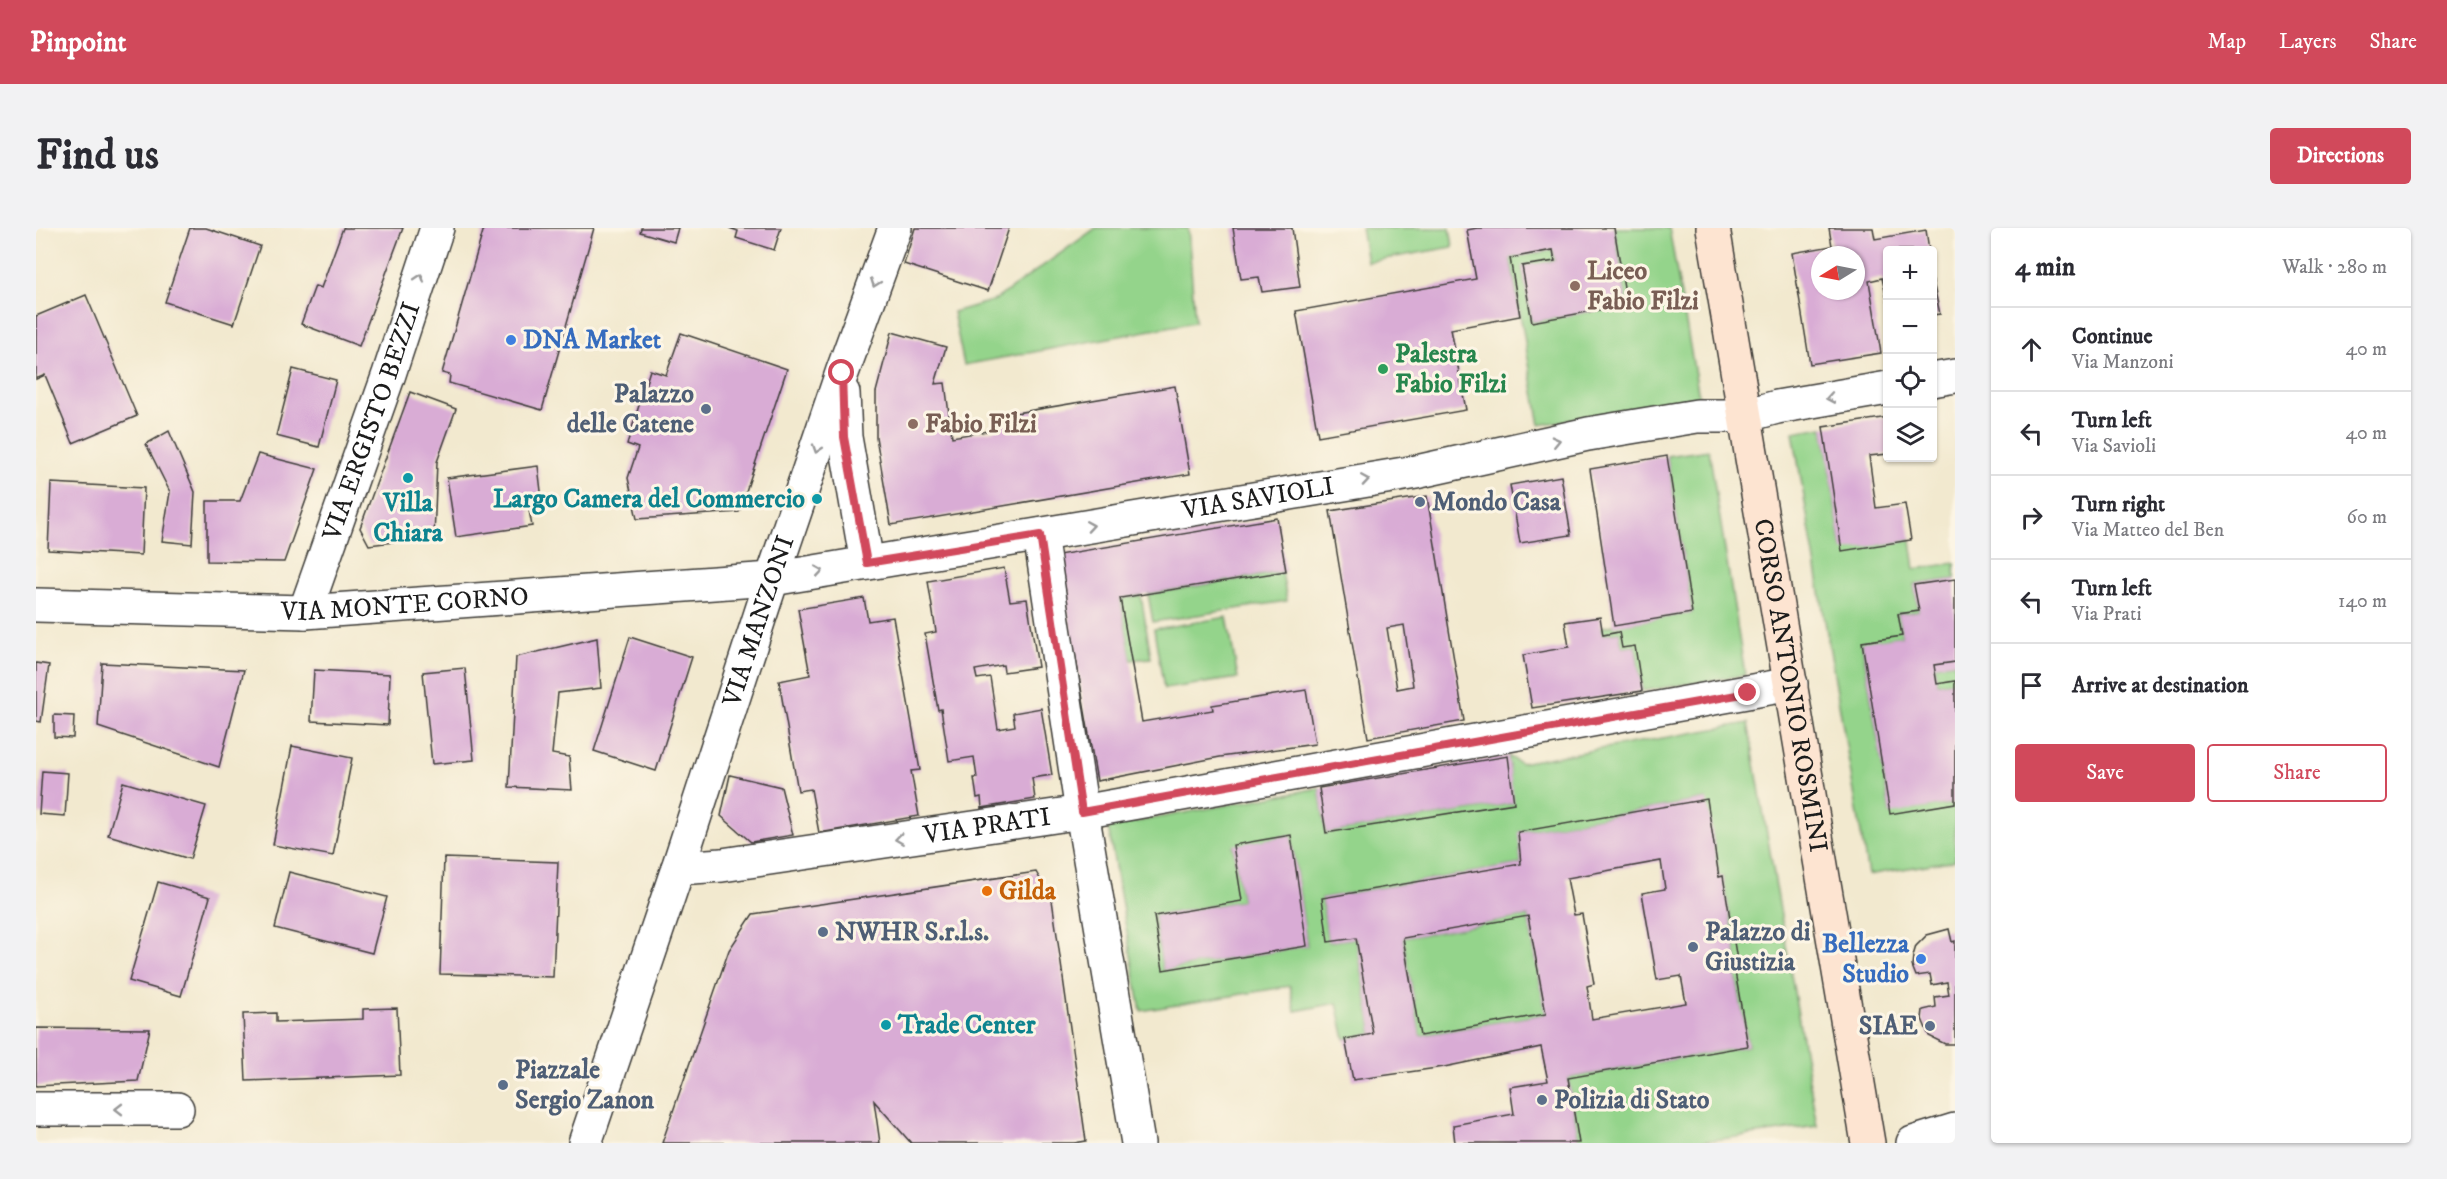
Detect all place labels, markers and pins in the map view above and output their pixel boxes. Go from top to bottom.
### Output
place label: Liceo Fabio Filzi [1587,255,1699,318]
marker: Liceo Fabio Filzi [1568,279,1582,293]
place label: DNA Market [523,324,662,357]
marker: DNA Market [504,333,518,347]
place label: Palestra Fabio Filzi [1395,338,1507,401]
marker: Palestra Fabio Filzi [1376,362,1390,376]
place label: Palazzo delle Catene [567,378,694,441]
marker: Palazzo delle Catene [699,402,713,416]
place label: Fabio Filzi [925,408,1037,441]
marker: Fabio Filzi [906,417,920,431]
marker: Villa Chiara [401,471,415,485]
place label: Largo Camera del Commercio [493,483,805,516]
place label: Mondo Casa [1432,486,1562,519]
place label: Villa Chiara [373,487,444,550]
marker: Largo Camera del Commercio [810,492,824,506]
marker: Mondo Casa [1413,495,1427,509]
place label: Gilda [999,875,1057,908]
marker: Gilda [980,884,994,898]
place label: NWHR S.r.l.s. [835,916,989,949]
place label: Palazzo di Giustizia [1705,916,1811,979]
marker: NWHR S.r.l.s. [816,925,830,939]
place label: Bellezza Studio [1822,928,1910,991]
marker: Palazzo di Giustizia [1686,940,1700,954]
marker: Bellezza Studio [1914,952,1928,966]
place label: Trade Center [897,1009,1036,1042]
place label: SIAE [1859,1010,1918,1043]
marker: Trade Center [879,1018,893,1032]
marker: SIAE [1923,1019,1937,1033]
place label: Piazzale Sergio Zanon [515,1054,655,1117]
marker: Piazzale Sergio Zanon [496,1078,510,1092]
place label: Polizia di Stato [1554,1084,1710,1117]
marker: Polizia di Stato [1535,1093,1549,1107]

